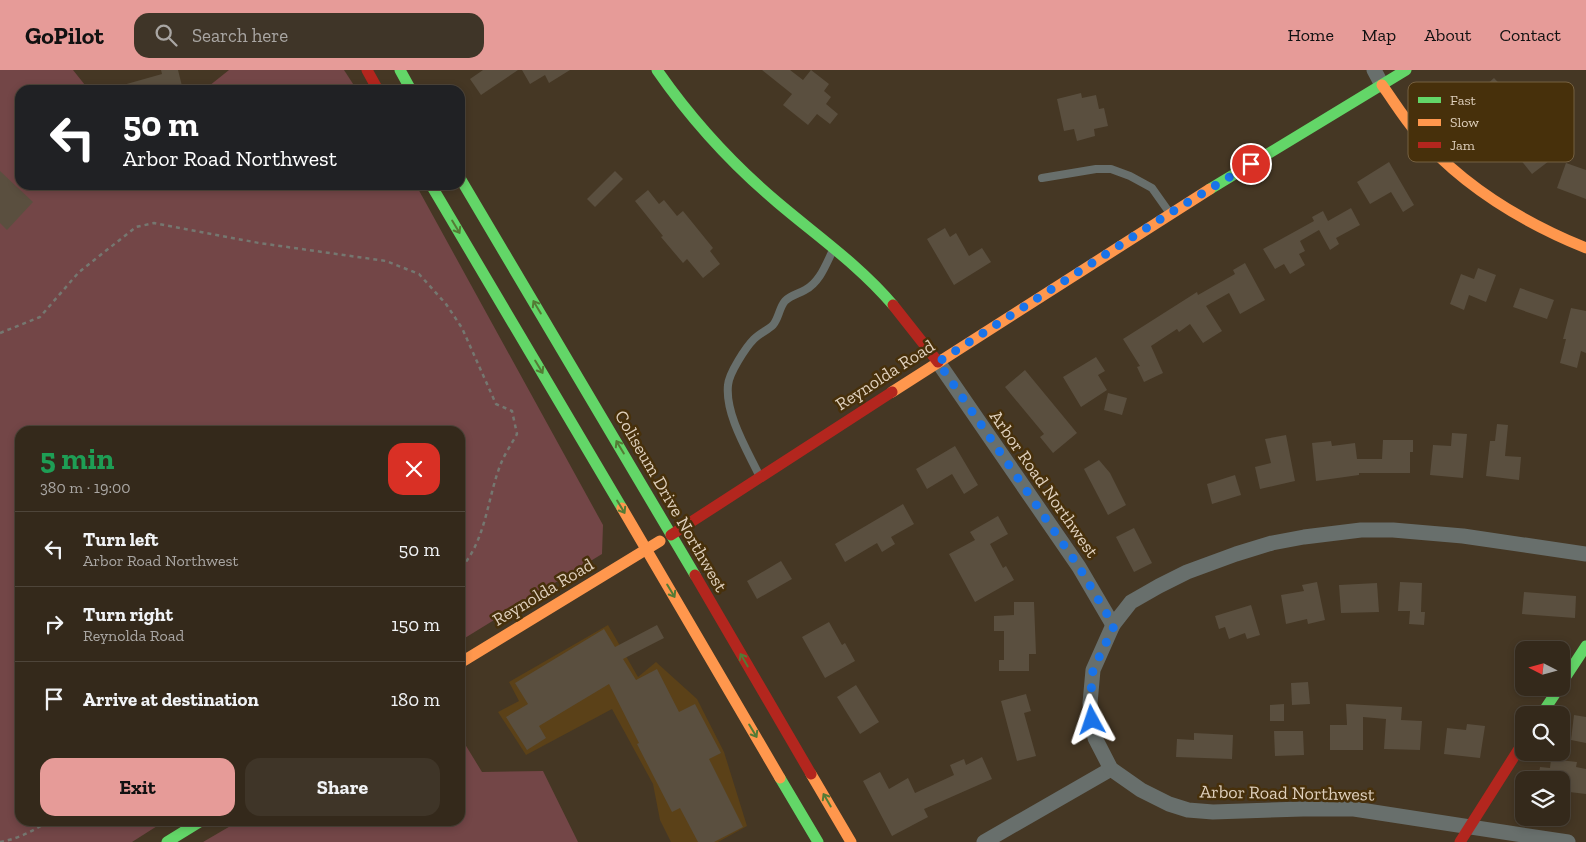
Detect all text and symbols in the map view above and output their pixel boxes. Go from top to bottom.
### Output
search box [134,13,484,58]
text: GoPilot [25,21,104,50]
icon: search [152,21,180,49]
text: Search here [192,24,288,47]
text: Home [1287,24,1334,46]
text: Map [1362,24,1396,46]
text: About [1424,24,1471,46]
text: Contact [1499,24,1561,46]
legend [1408,82,1574,162]
text: Fast [1450,92,1477,109]
text: 50 m [123,103,199,145]
icon: left [40,105,105,170]
text: Slow [1450,114,1479,131]
text: Jam [1450,137,1475,154]
pin [1230,143,1272,185]
text: Arbor Road Northwest [123,145,337,172]
icon: arrive [1237,150,1265,178]
one-way arrow [451,219,461,233]
one-way arrow [531,301,541,315]
street label: Reynolda Road [831,335,939,415]
one-way arrow [534,359,544,373]
street label: Coliseum Drive Northwest [610,406,732,596]
street label: Arbor Road Northwest [985,406,1103,562]
text: 5 min [40,441,114,477]
one-way arrow [614,441,624,455]
button: close [388,443,440,495]
text: 380 m · 19:00 [40,478,131,497]
one-way arrow [617,499,627,513]
text: Turn left [83,528,158,551]
icon: left [40,535,68,563]
text: 50 m [399,538,440,561]
text: Arbor Road Northwest [83,551,239,570]
street label: Reynolda Road [489,553,598,631]
one-way arrow [666,584,676,598]
text: Turn right [83,603,173,626]
icon: right [40,610,68,638]
text: 150 m [391,613,440,636]
text: Reynolda Road [83,626,184,645]
north arrow [1515,641,1570,696]
map controls [1515,641,1570,826]
one-way arrow [739,653,749,667]
icon: arrive [40,685,68,713]
text: Arrive at destination [83,688,259,711]
text: 180 m [391,688,440,711]
position arrow [1065,693,1117,745]
button: search [1515,706,1570,761]
one-way arrow [749,724,759,738]
button: Exit [40,758,235,816]
button: Share [245,758,440,816]
button: layers [1515,771,1570,826]
street label: Arbor Road Northwest [1199,780,1375,806]
one-way arrow [821,793,831,807]

